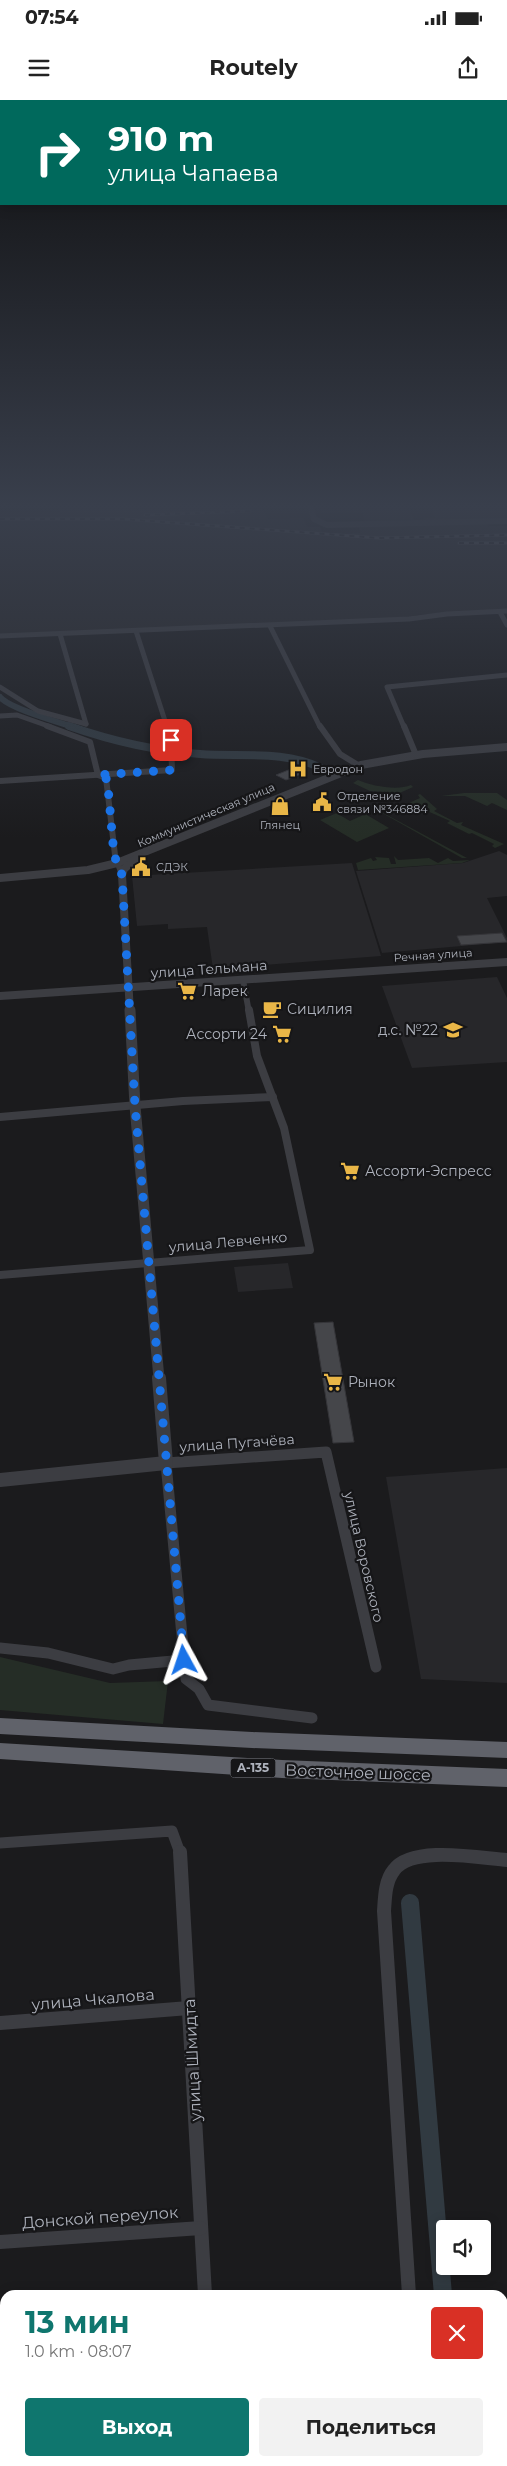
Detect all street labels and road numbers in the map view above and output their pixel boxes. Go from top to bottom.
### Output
street label: Коммунистическая улица [135,780,277,850]
street label: Речная улица [393,945,473,965]
street label: улица Тельмана [149,956,268,982]
street label: улица Левченко [167,1228,288,1256]
street label: улица Пугачёва [178,1430,295,1456]
street label: улица Воровского [340,1489,388,1624]
road number: А-135 [230,1759,276,1778]
street label: Восточное шоссе [285,1760,431,1785]
street label: улица Чкалова [30,1985,155,2014]
street label: улица Шмидта [180,1998,205,2123]
street label: Донской переулок [21,2203,179,2232]

